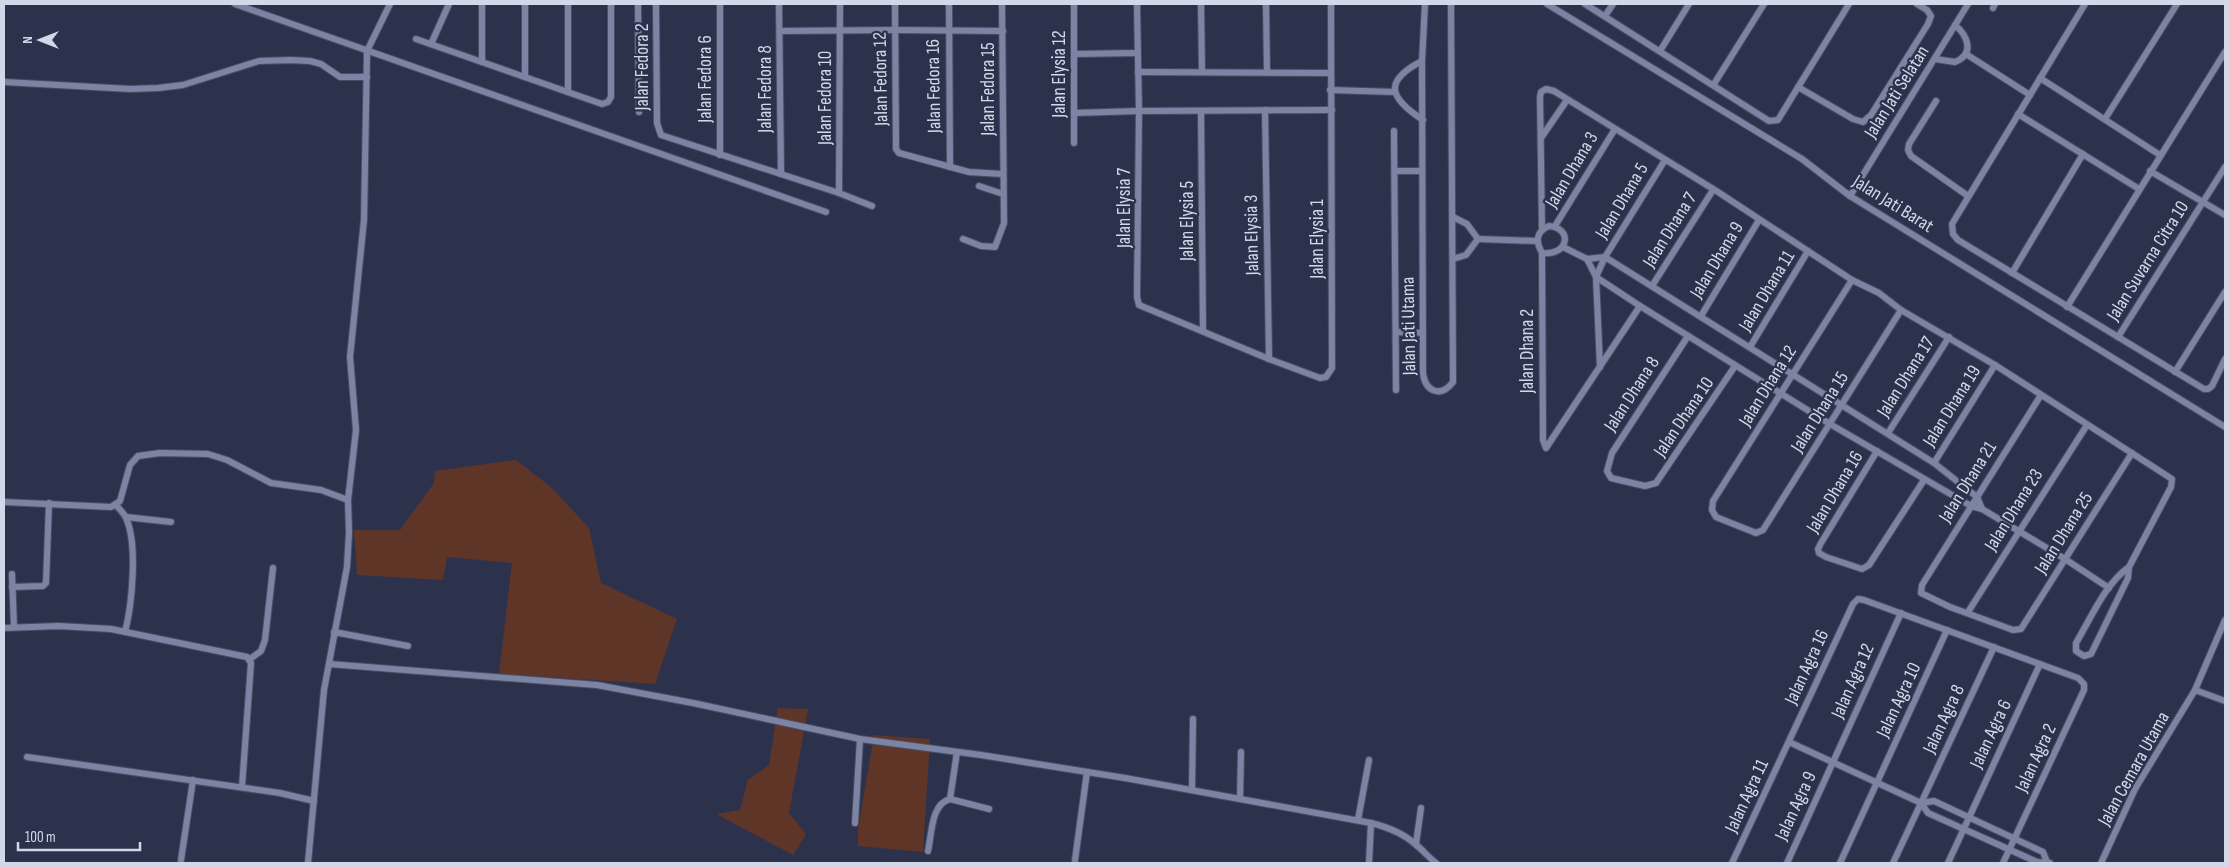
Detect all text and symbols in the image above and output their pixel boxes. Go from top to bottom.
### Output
north arrow [15,15,65,65]
street label: Jalan Fedora 2 [631,24,654,111]
street label: Jalan Elysia 12 [1048,30,1071,119]
street label: Jalan Fedora 12 [869,32,893,127]
street label: Jalan Fedora 6 [694,35,717,124]
text: N [19,36,36,44]
street label: Jalan Fedora 16 [922,39,946,134]
street label: Jalan Fedora 15 [977,42,1000,137]
street label: Jalan Jati Selatan [1859,42,1934,143]
street label: Jalan Fedora 8 [754,45,777,134]
street label: Jalan Fedora 10 [814,51,837,146]
street label: Jalan Dhana 3 [1540,128,1604,213]
street label: Jalan Dhana 5 [1590,159,1654,244]
street label: Jalan Elysia 7 [1113,168,1136,249]
street label: Jalan Jati Barat [1848,170,1938,238]
street label: Jalan Elysia 5 [1176,181,1199,262]
street label: Jalan Dhana 7 [1637,188,1702,273]
street label: Jalan Elysia 3 [1240,194,1264,276]
street label: Jalan Suvarna Citra 10 [2101,197,2194,326]
street label: Jalan Elysia 1 [1306,199,1329,280]
street label: Jalan Dhana 9 [1685,218,1749,303]
street label: Jalan Dhana 11 [1734,246,1800,336]
street label: Jalan Jati Utama [1397,276,1421,377]
street label: Jalan Dhana 2 [1516,309,1539,394]
street label: Jalan Dhana 17 [1872,332,1940,422]
street label: Jalan Dhana 12 [1734,341,1802,432]
street label: Jalan Dhana 8 [1599,352,1665,437]
street label: Jalan Dhana 19 [1917,361,1986,452]
street label: Jalan Dhana 15 [1786,367,1854,457]
street label: Jalan Dhana 10 [1648,373,1719,462]
street label: Jalan Dhana 21 [1934,437,2002,528]
street label: Jalan Dhana 16 [1801,447,1868,538]
street label: Jalan Dhana 23 [1979,465,2048,556]
street label: Jalan Dhana 25 [2029,488,2098,579]
street label: Jalan Agra 16 [1779,626,1834,709]
street label: Jalan Agra 12 [1826,640,1880,723]
street label: Jalan Agra 10 [1871,659,1926,742]
street label: Jalan Agra 8 [1918,681,1970,758]
street label: Jalan Agra 6 [1965,696,2017,773]
street label: Jalan Cemara Utama [2093,708,2175,831]
street label: Jalan Agra 2 [2010,720,2062,797]
street label: Jalan Agra 11 [1720,755,1774,837]
street label: Jalan Agra 9 [1770,768,1822,845]
scale bar [18,820,140,852]
text: 100 m [25,828,56,847]

